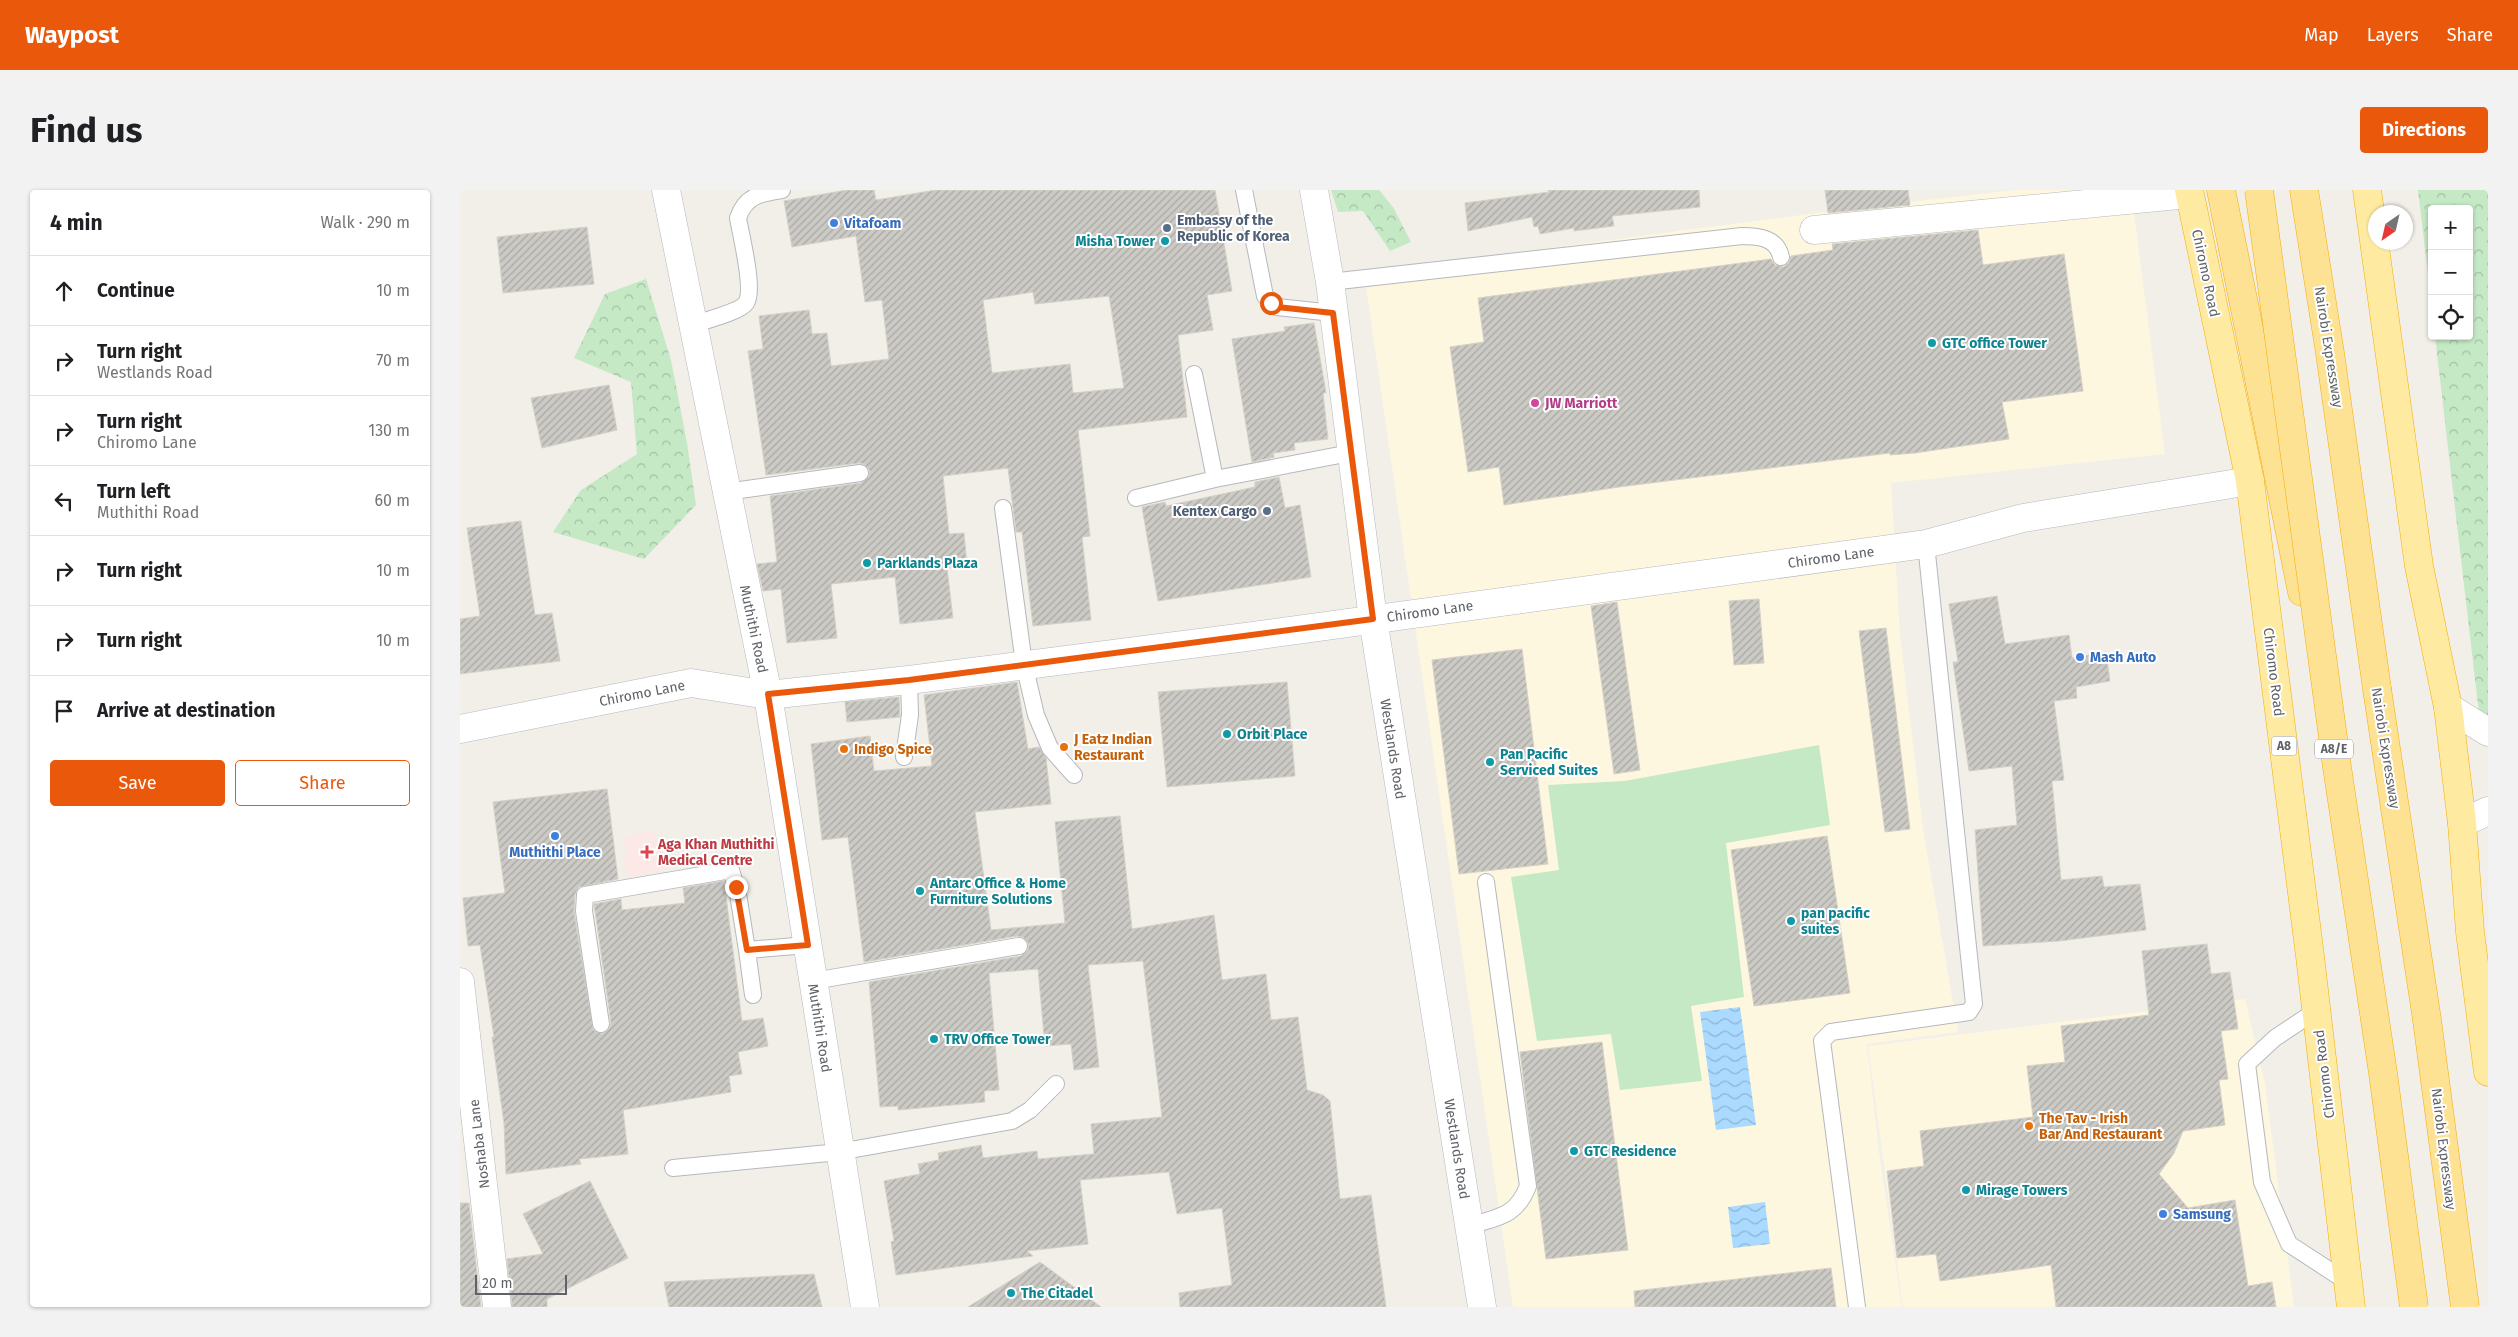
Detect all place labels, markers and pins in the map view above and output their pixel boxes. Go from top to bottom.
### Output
place label: Embassy of the Republic of Korea [1177,212,1290,245]
place label: Vitafoam [843,215,901,232]
marker: Vitafoam [828,217,840,229]
marker: Embassy of the Republic of Korea [1161,222,1173,234]
place label: Misha Tower [1075,233,1155,250]
marker: Misha Tower [1159,235,1171,247]
place label: GTC office Tower [1942,335,2047,352]
marker: GTC office Tower [1926,337,1938,349]
place label: JW Marriott [1544,395,1618,412]
marker: JW Marriott [1529,397,1541,409]
place label: Kentex Cargo [1173,503,1257,520]
marker: Kentex Cargo [1261,505,1273,517]
place label: Parklands Plaza [877,555,978,572]
marker: Parklands Plaza [861,557,873,569]
place label: Mash Auto [2090,649,2156,666]
marker: Mash Auto [2074,651,2086,663]
place label: Orbit Place [1237,726,1308,743]
marker: Orbit Place [1221,728,1233,740]
place label: J Eatz Indian Restaurant [1073,731,1152,764]
place label: Indigo Spice [854,741,932,758]
marker: J Eatz Indian Restaurant [1058,741,1070,753]
marker: Indigo Spice [838,743,850,755]
place label: Pan Pacific Serviced Suites [1500,746,1598,779]
marker: Pan Pacific Serviced Suites [1484,756,1496,768]
marker: Muthithi Place [549,830,561,842]
place label: Aga Khan Muthithi Medical Centre [657,836,775,869]
place label: Muthithi Place [509,844,601,861]
marker: Aga Khan Muthithi Medical Centre [640,845,654,859]
place label: Antarc Office & Home Furniture Solutions [929,875,1066,908]
marker: Antarc Office & Home Furniture Solutions [914,885,926,897]
place label: pan pacific suites [1801,905,1870,938]
marker: pan pacific suites [1785,915,1797,927]
place label: TRV Office Tower [944,1031,1051,1048]
marker: TRV Office Tower [928,1033,940,1045]
place label: The Tav - Irish Bar And Restaurant [2039,1110,2163,1143]
marker: The Tav - Irish Bar And Restaurant [2023,1120,2035,1132]
place label: GTC Residence [1584,1143,1677,1160]
marker: GTC Residence [1568,1145,1580,1157]
place label: Mirage Towers [1976,1182,2068,1199]
marker: Mirage Towers [1960,1184,1972,1196]
place label: Samsung [2173,1206,2231,1223]
marker: Samsung [2157,1208,2169,1220]
place label: The Citadel [1021,1285,1094,1302]
marker: The Citadel [1005,1287,1017,1299]

